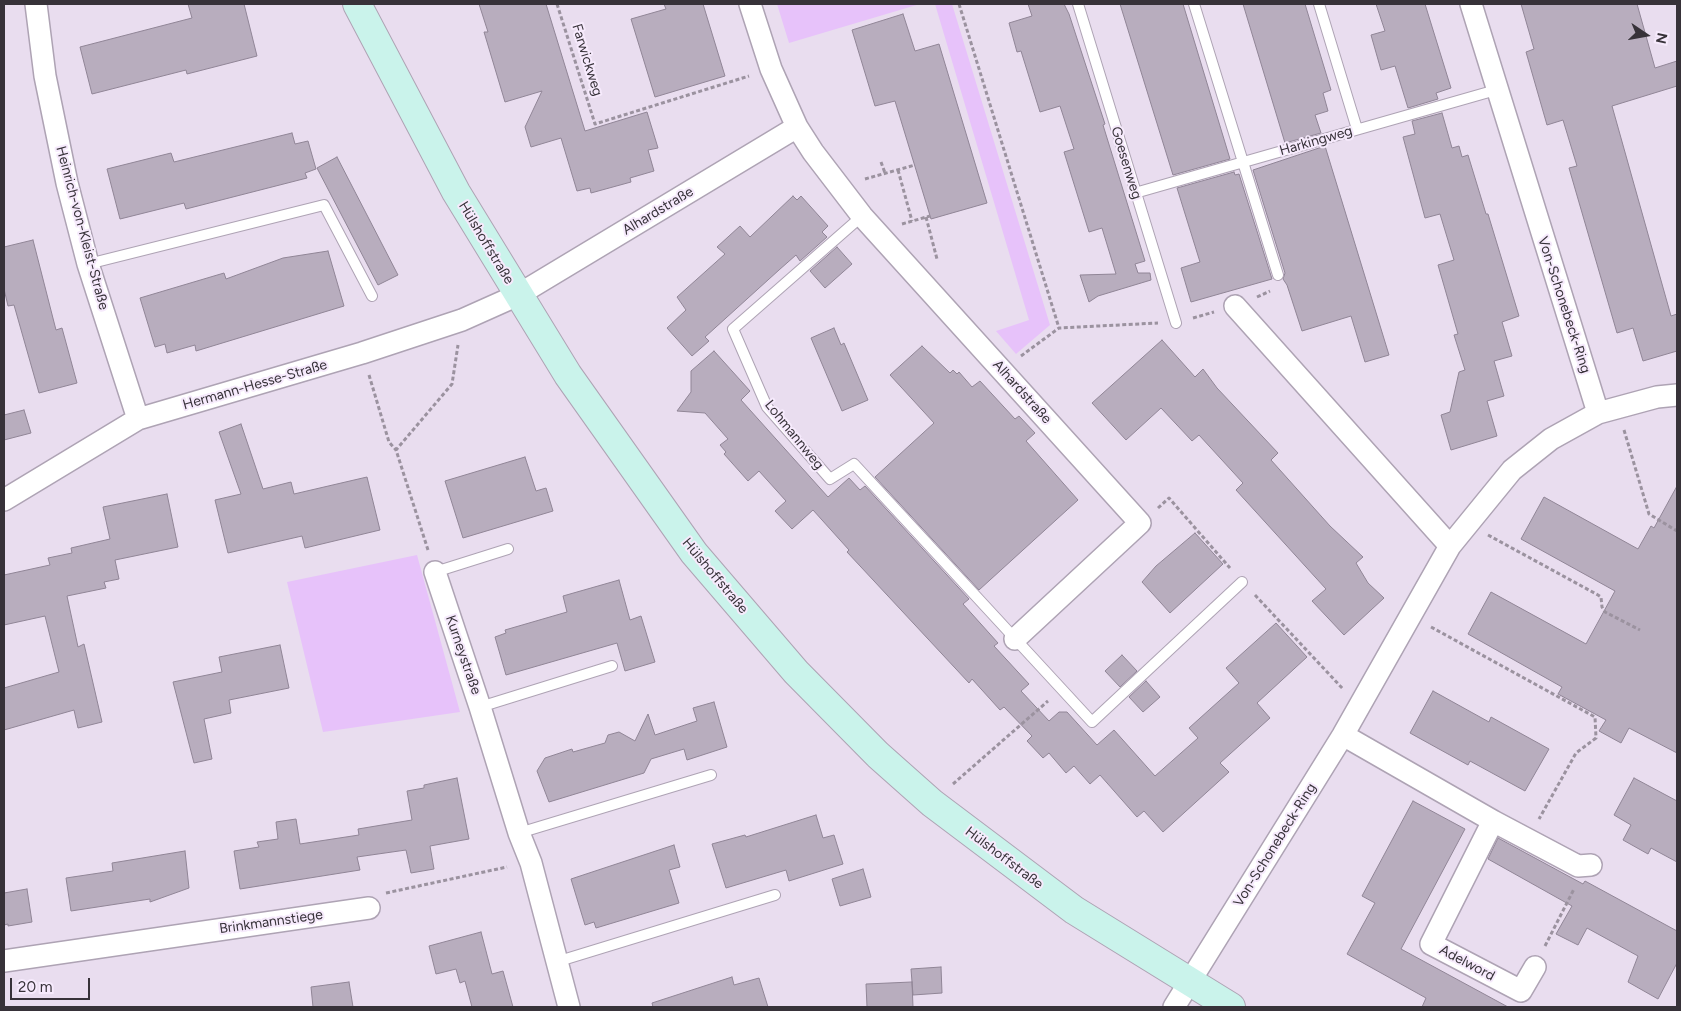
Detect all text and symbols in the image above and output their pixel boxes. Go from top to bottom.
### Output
north arrow [1621,10,1671,60]
street label: Farwickweg [568,22,606,98]
text: N [1652,31,1671,45]
street label: Harkingweg [1278,123,1354,159]
street label: Goesenweg [1107,125,1145,201]
street label: Heinrich-von-Kleist-Straße [52,144,112,312]
street label: Alhardstraße [620,183,696,239]
street label: Hülshoffstraße [455,199,517,287]
street label: Von-Schonebeck-Ring [1534,235,1594,375]
street label: Hermann-Hesse-Straße [181,356,329,414]
street label: Alhardstraße [989,357,1055,427]
street label: Lohmannweg [761,397,827,473]
street label: Hülshoffstraße [679,535,751,617]
street label: Kurneystraße [442,613,484,697]
street label: Von-Schonebeck-Ring [1230,780,1320,910]
street label: Hülshoffstraße [962,823,1046,893]
street label: Brinkmannstiege [218,906,324,938]
street label: Adelword [1436,941,1498,985]
scale bar [12,968,92,1000]
text: 20 m [18,978,52,996]

